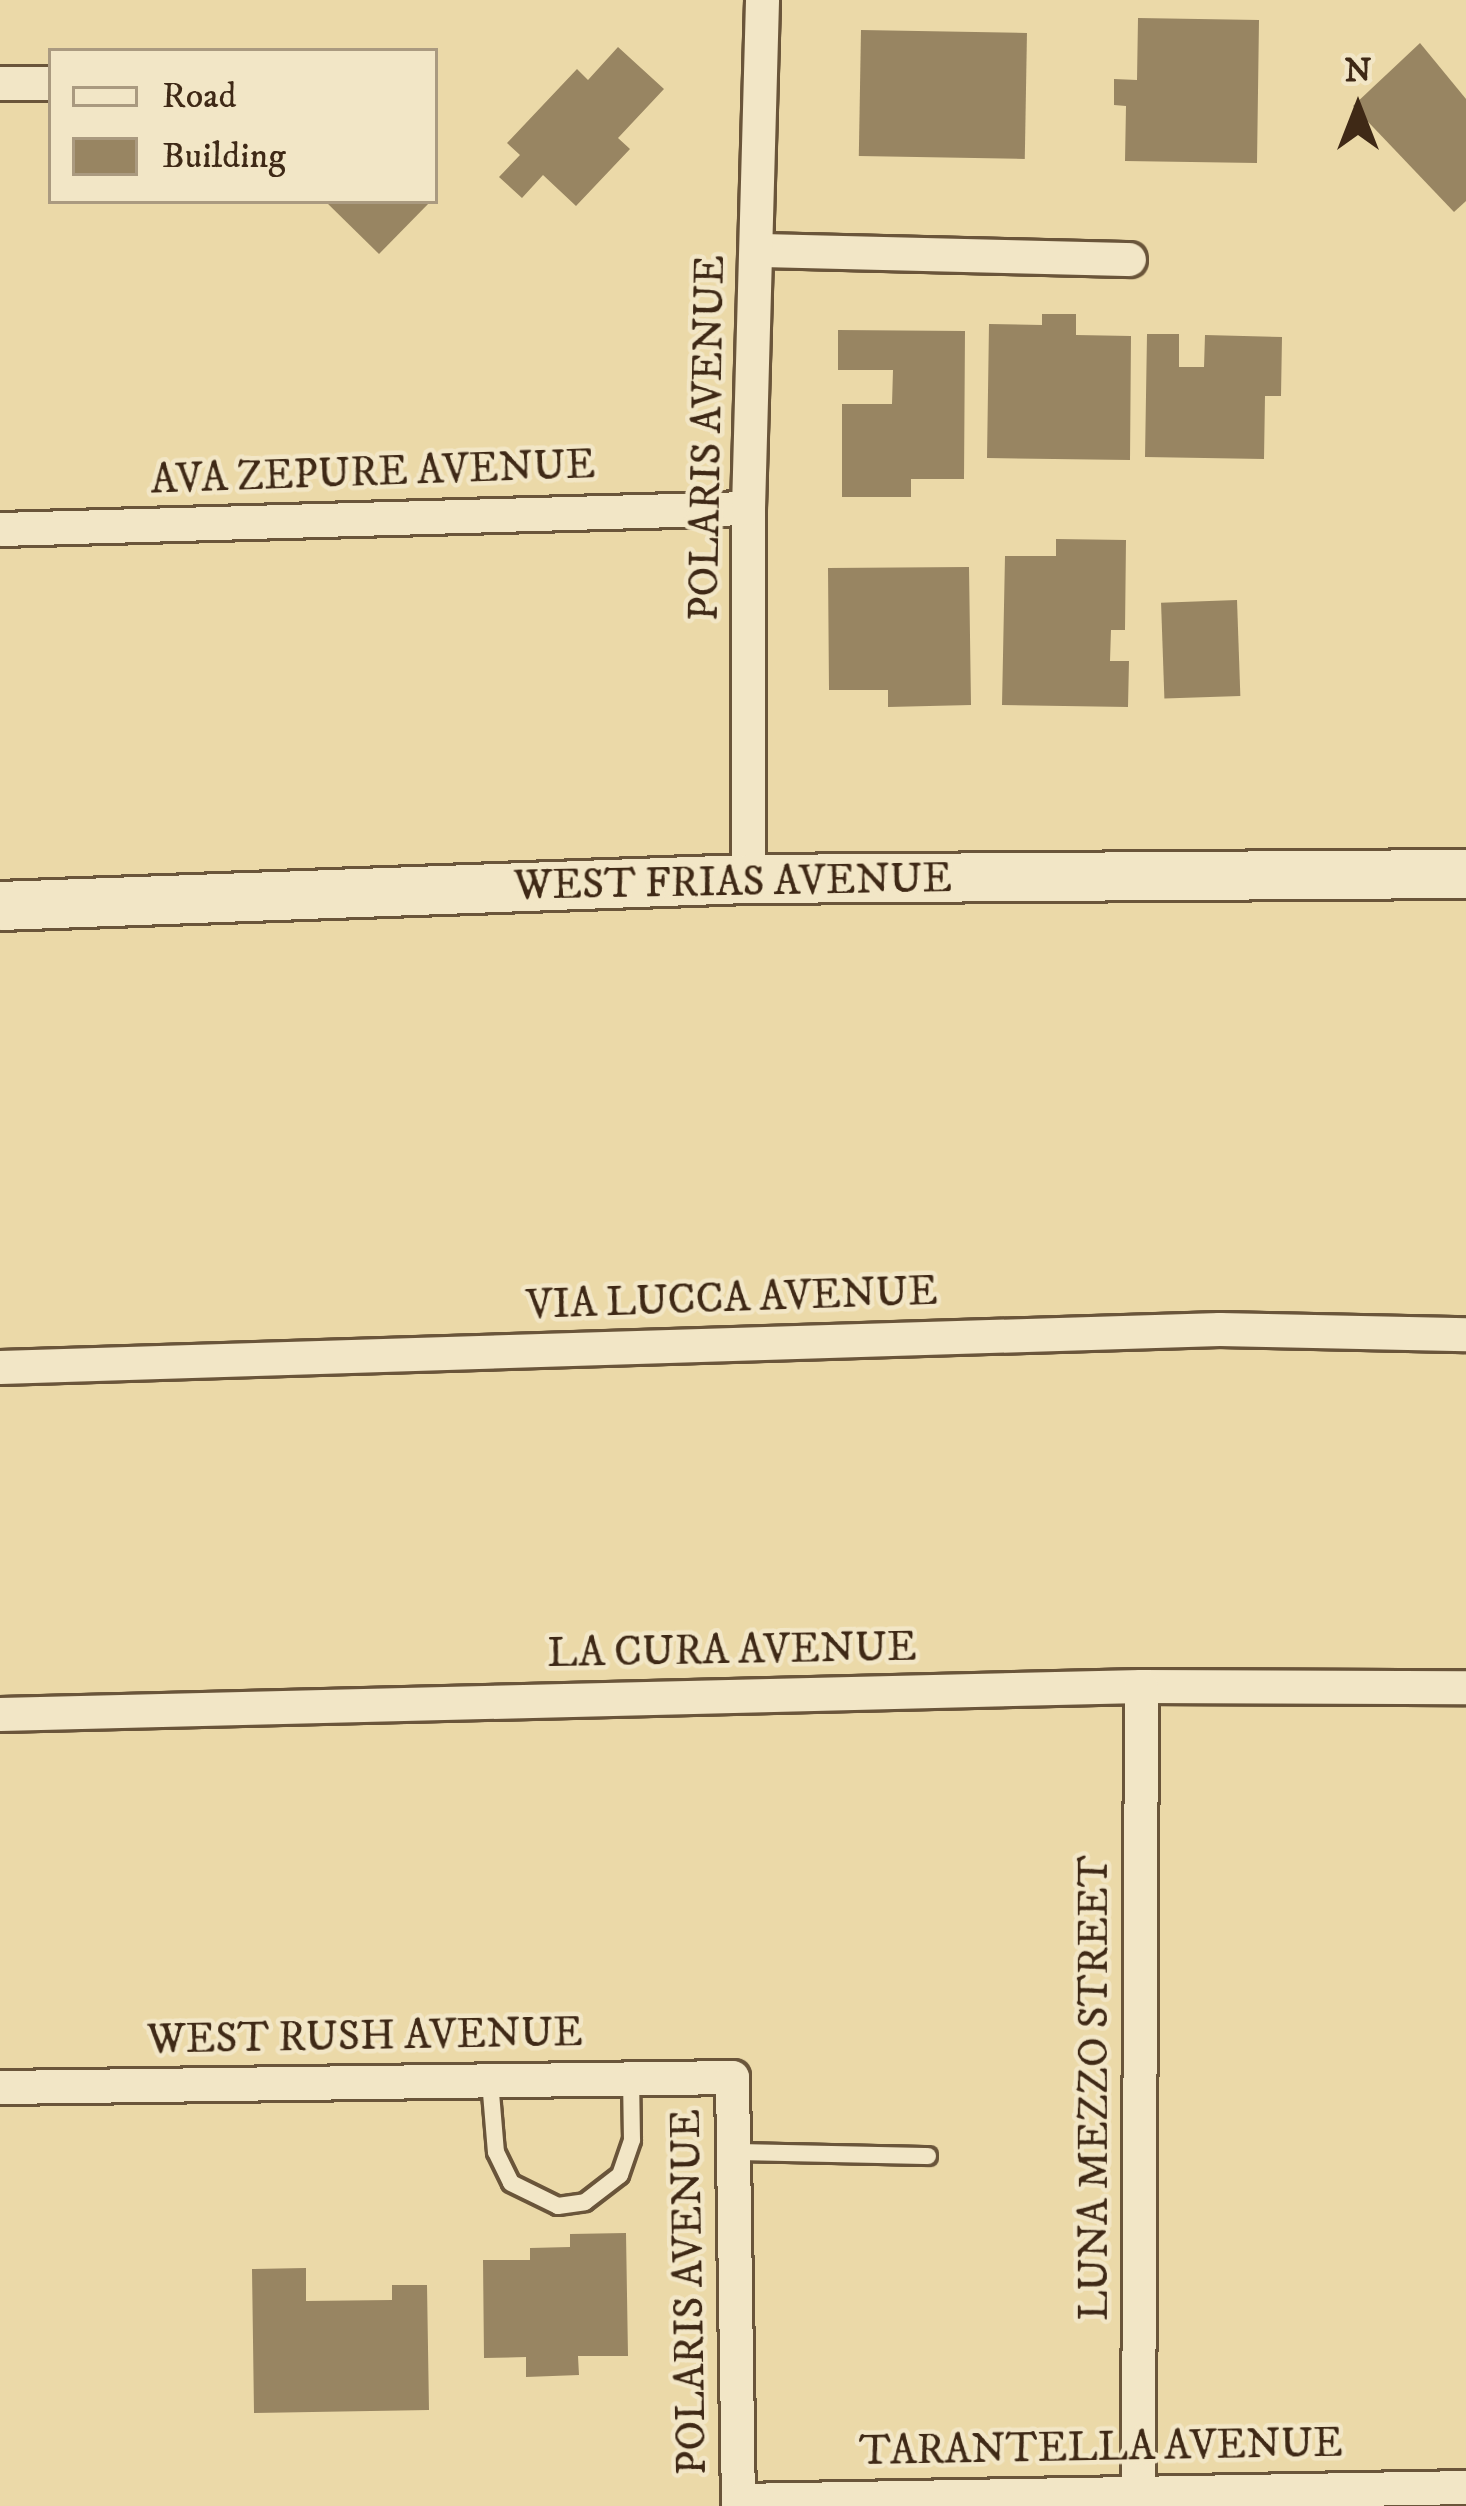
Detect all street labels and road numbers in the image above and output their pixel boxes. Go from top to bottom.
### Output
street label: POLARIS AVENUE [680,254,736,622]
street label: AVA ZEPURE AVENUE [150,440,596,506]
street label: WEST FRIAS AVENUE [513,854,953,912]
street label: VIA LUCCA AVENUE [525,1267,939,1331]
street label: LA CURA AVENUE [547,1623,917,1679]
street label: LUNA MEZZO STREET [1070,1855,1120,2321]
street label: WEST RUSH AVENUE [147,2008,583,2066]
street label: POLARIS AVENUE [662,2108,718,2476]
street label: TARANTELLA AVENUE [859,2419,1343,2477]

